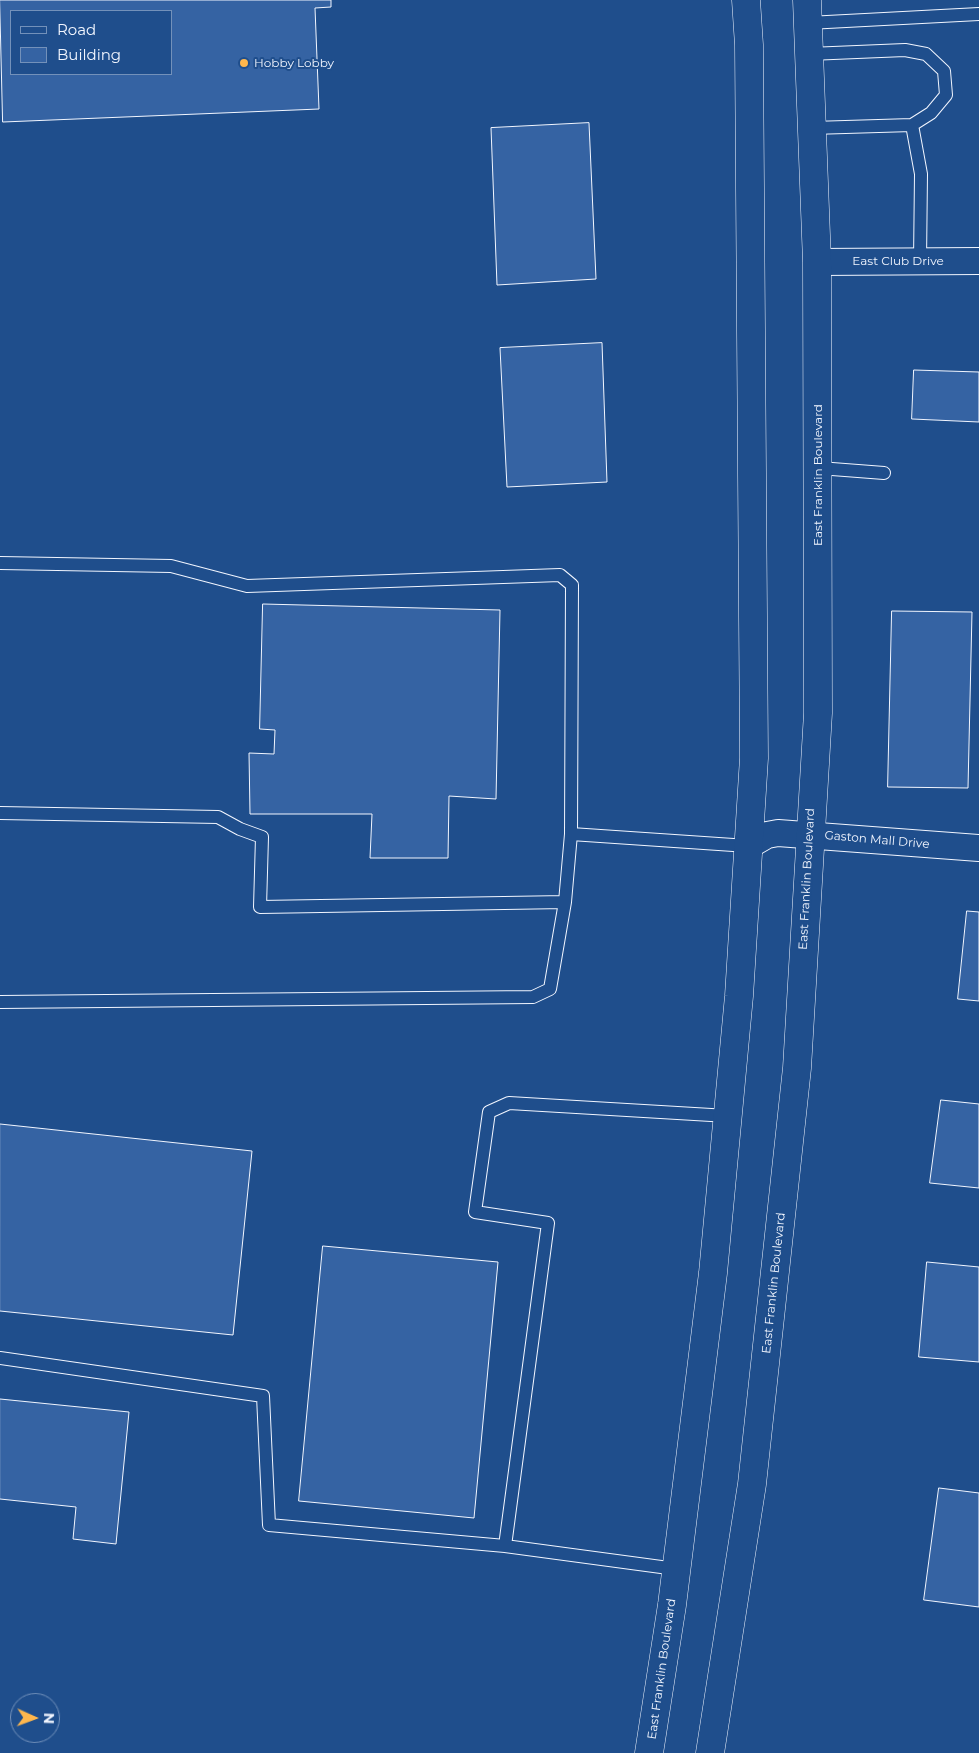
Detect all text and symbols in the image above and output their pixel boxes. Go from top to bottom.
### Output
legend [10,10,172,75]
text: Road [57,20,96,39]
text: Building [57,45,121,64]
place label: Hobby Lobby [254,56,334,70]
marker: Hobby Lobby [238,57,250,69]
street label: East Club Drive [852,254,944,268]
street label: East Franklin Boulevard [811,404,825,546]
street label: East Franklin Boulevard [796,808,818,950]
street label: Gaston Mall Drive [824,828,930,852]
street label: East Franklin Boulevard [759,1212,789,1354]
street label: East Franklin Boulevard [645,1598,679,1740]
north arrow [10,1693,60,1743]
text: N [40,1713,58,1724]

